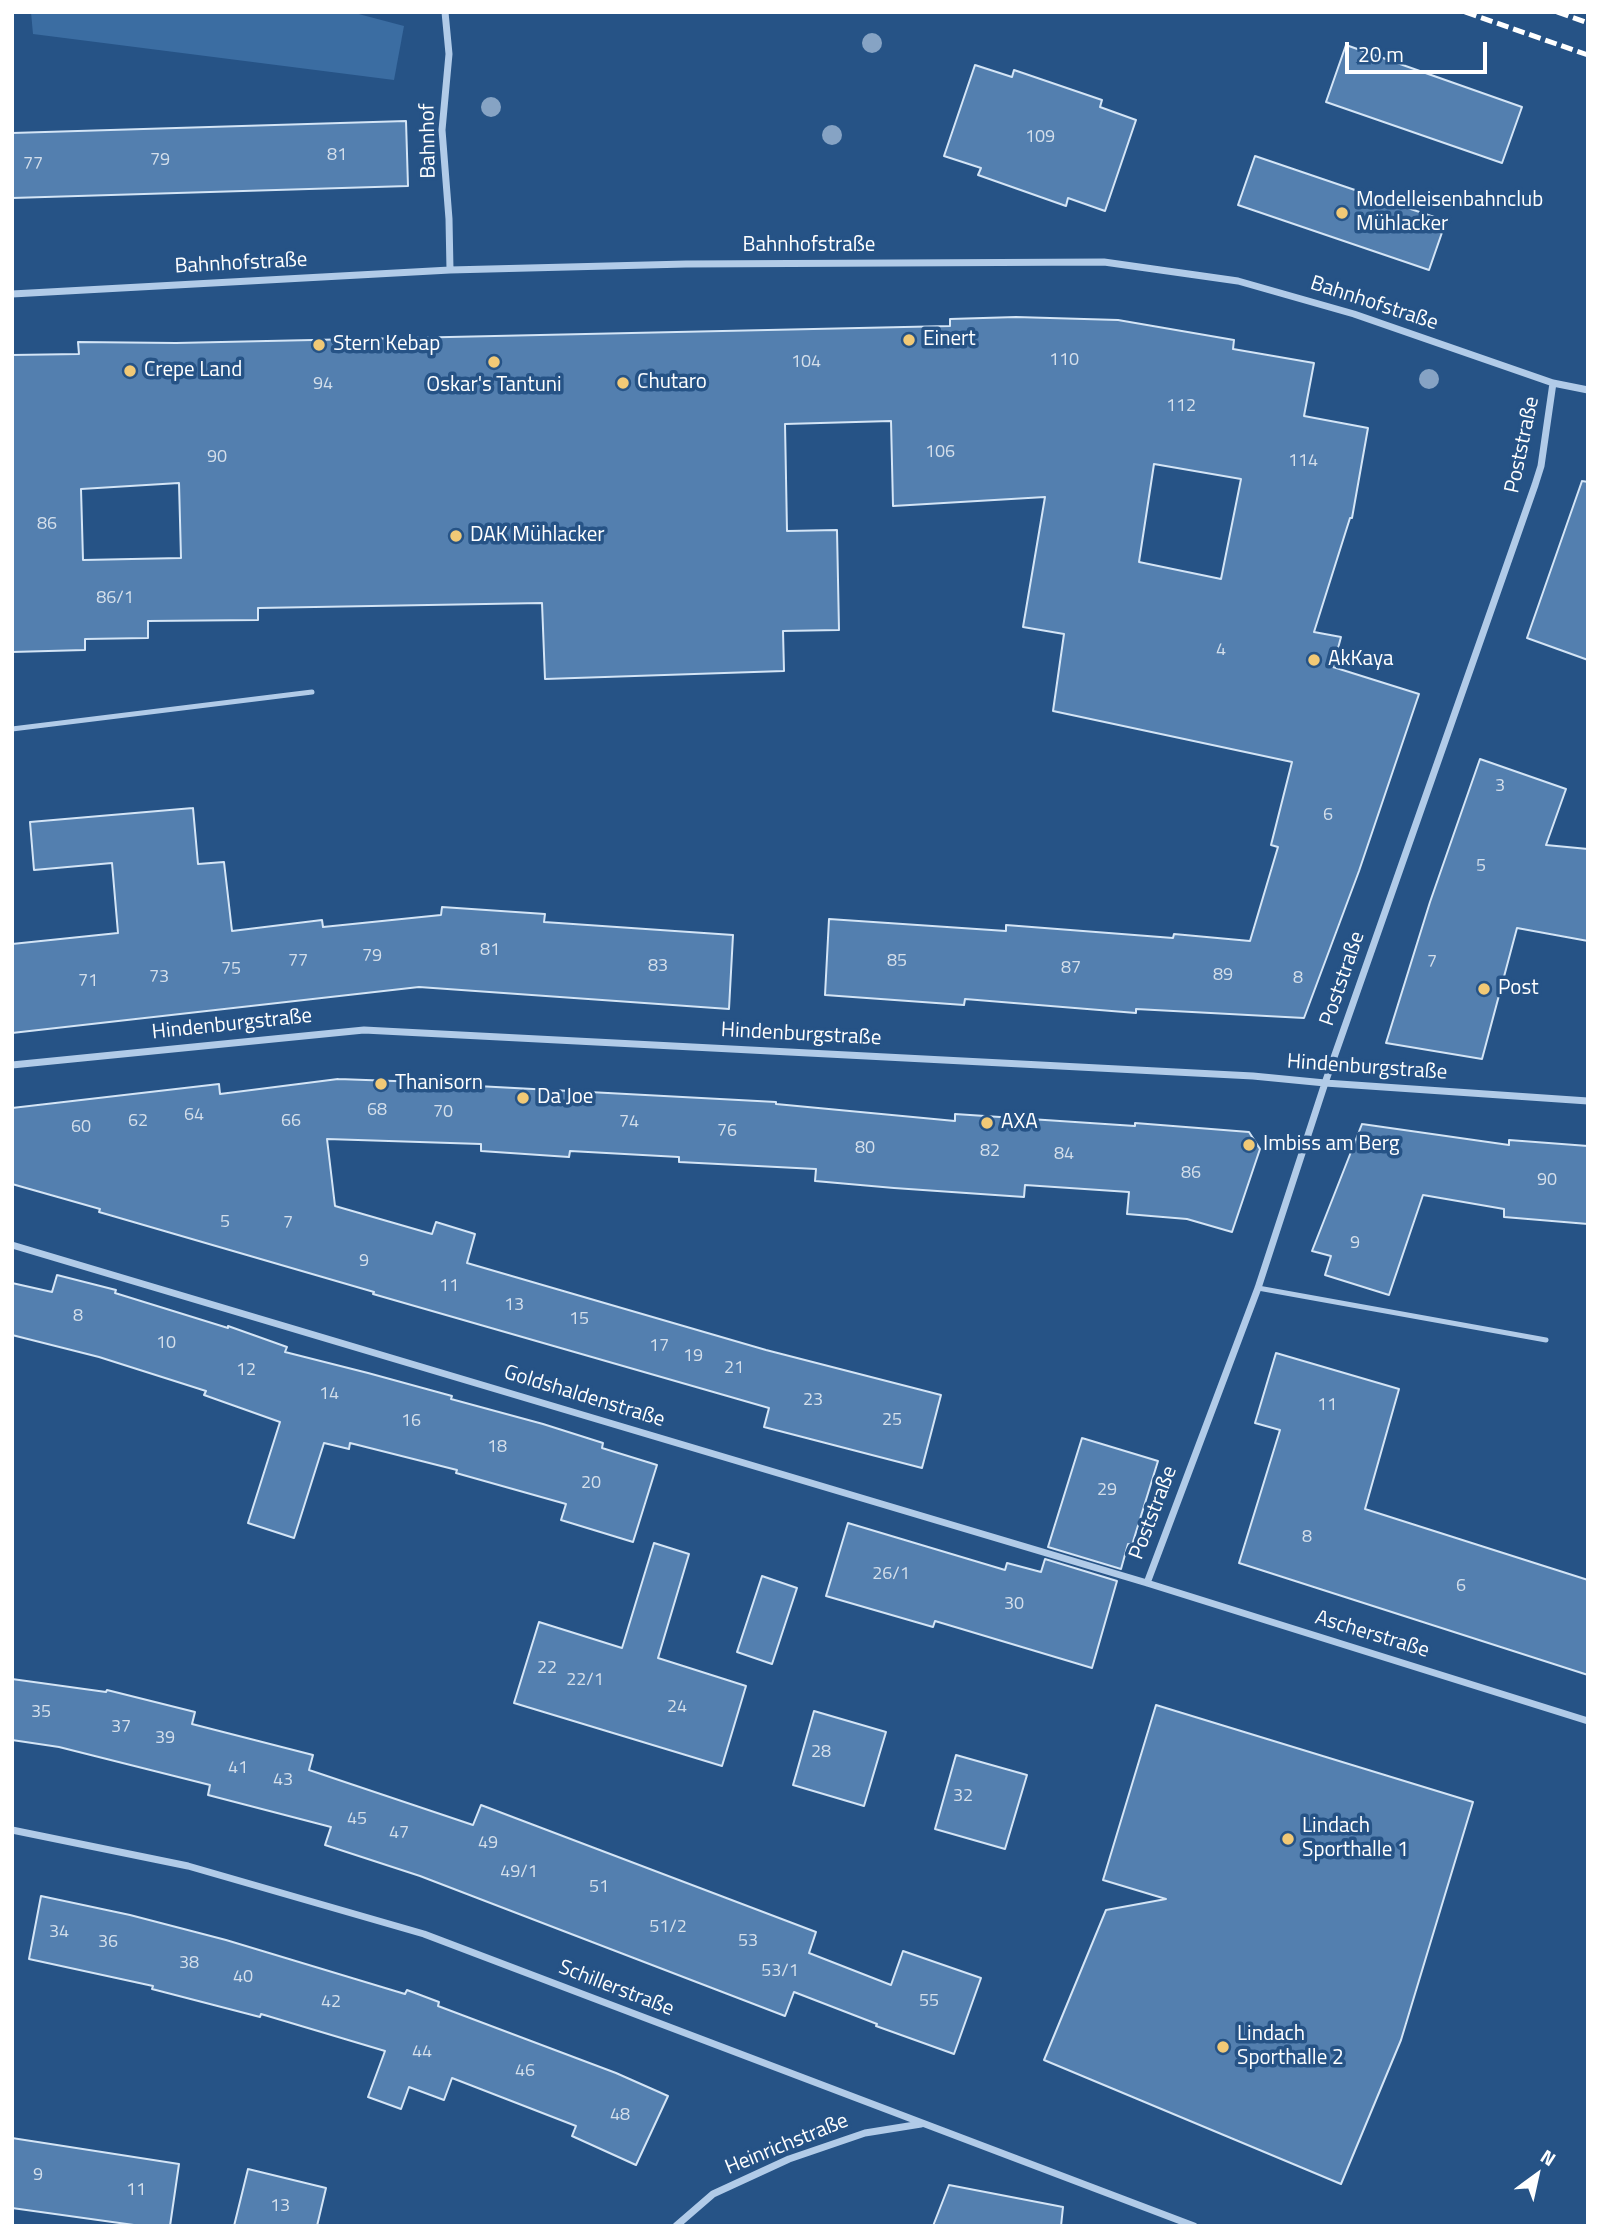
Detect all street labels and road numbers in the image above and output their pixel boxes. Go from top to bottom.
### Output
street label: Bahnhof [416,103,442,179]
street label: Bahnhofstraße [743,233,875,259]
street label: Bahnhofstraße [174,248,308,280]
street label: Bahnhofstraße [1307,271,1441,337]
street label: Poststraße [1500,394,1546,496]
street label: Poststraße [1315,928,1371,1030]
street label: Hindenburgstraße [151,1004,313,1046]
street label: Hindenburgstraße [720,1018,882,1052]
street label: Hindenburgstraße [1286,1050,1448,1086]
street label: Goldshaldenstraße [500,1361,668,1433]
street label: Poststraße [1125,1463,1183,1563]
street label: Ascherstraße [1312,1606,1432,1664]
street label: Schillerstraße [555,1955,677,2023]
street label: Heinrichstraße [722,2109,852,2181]

